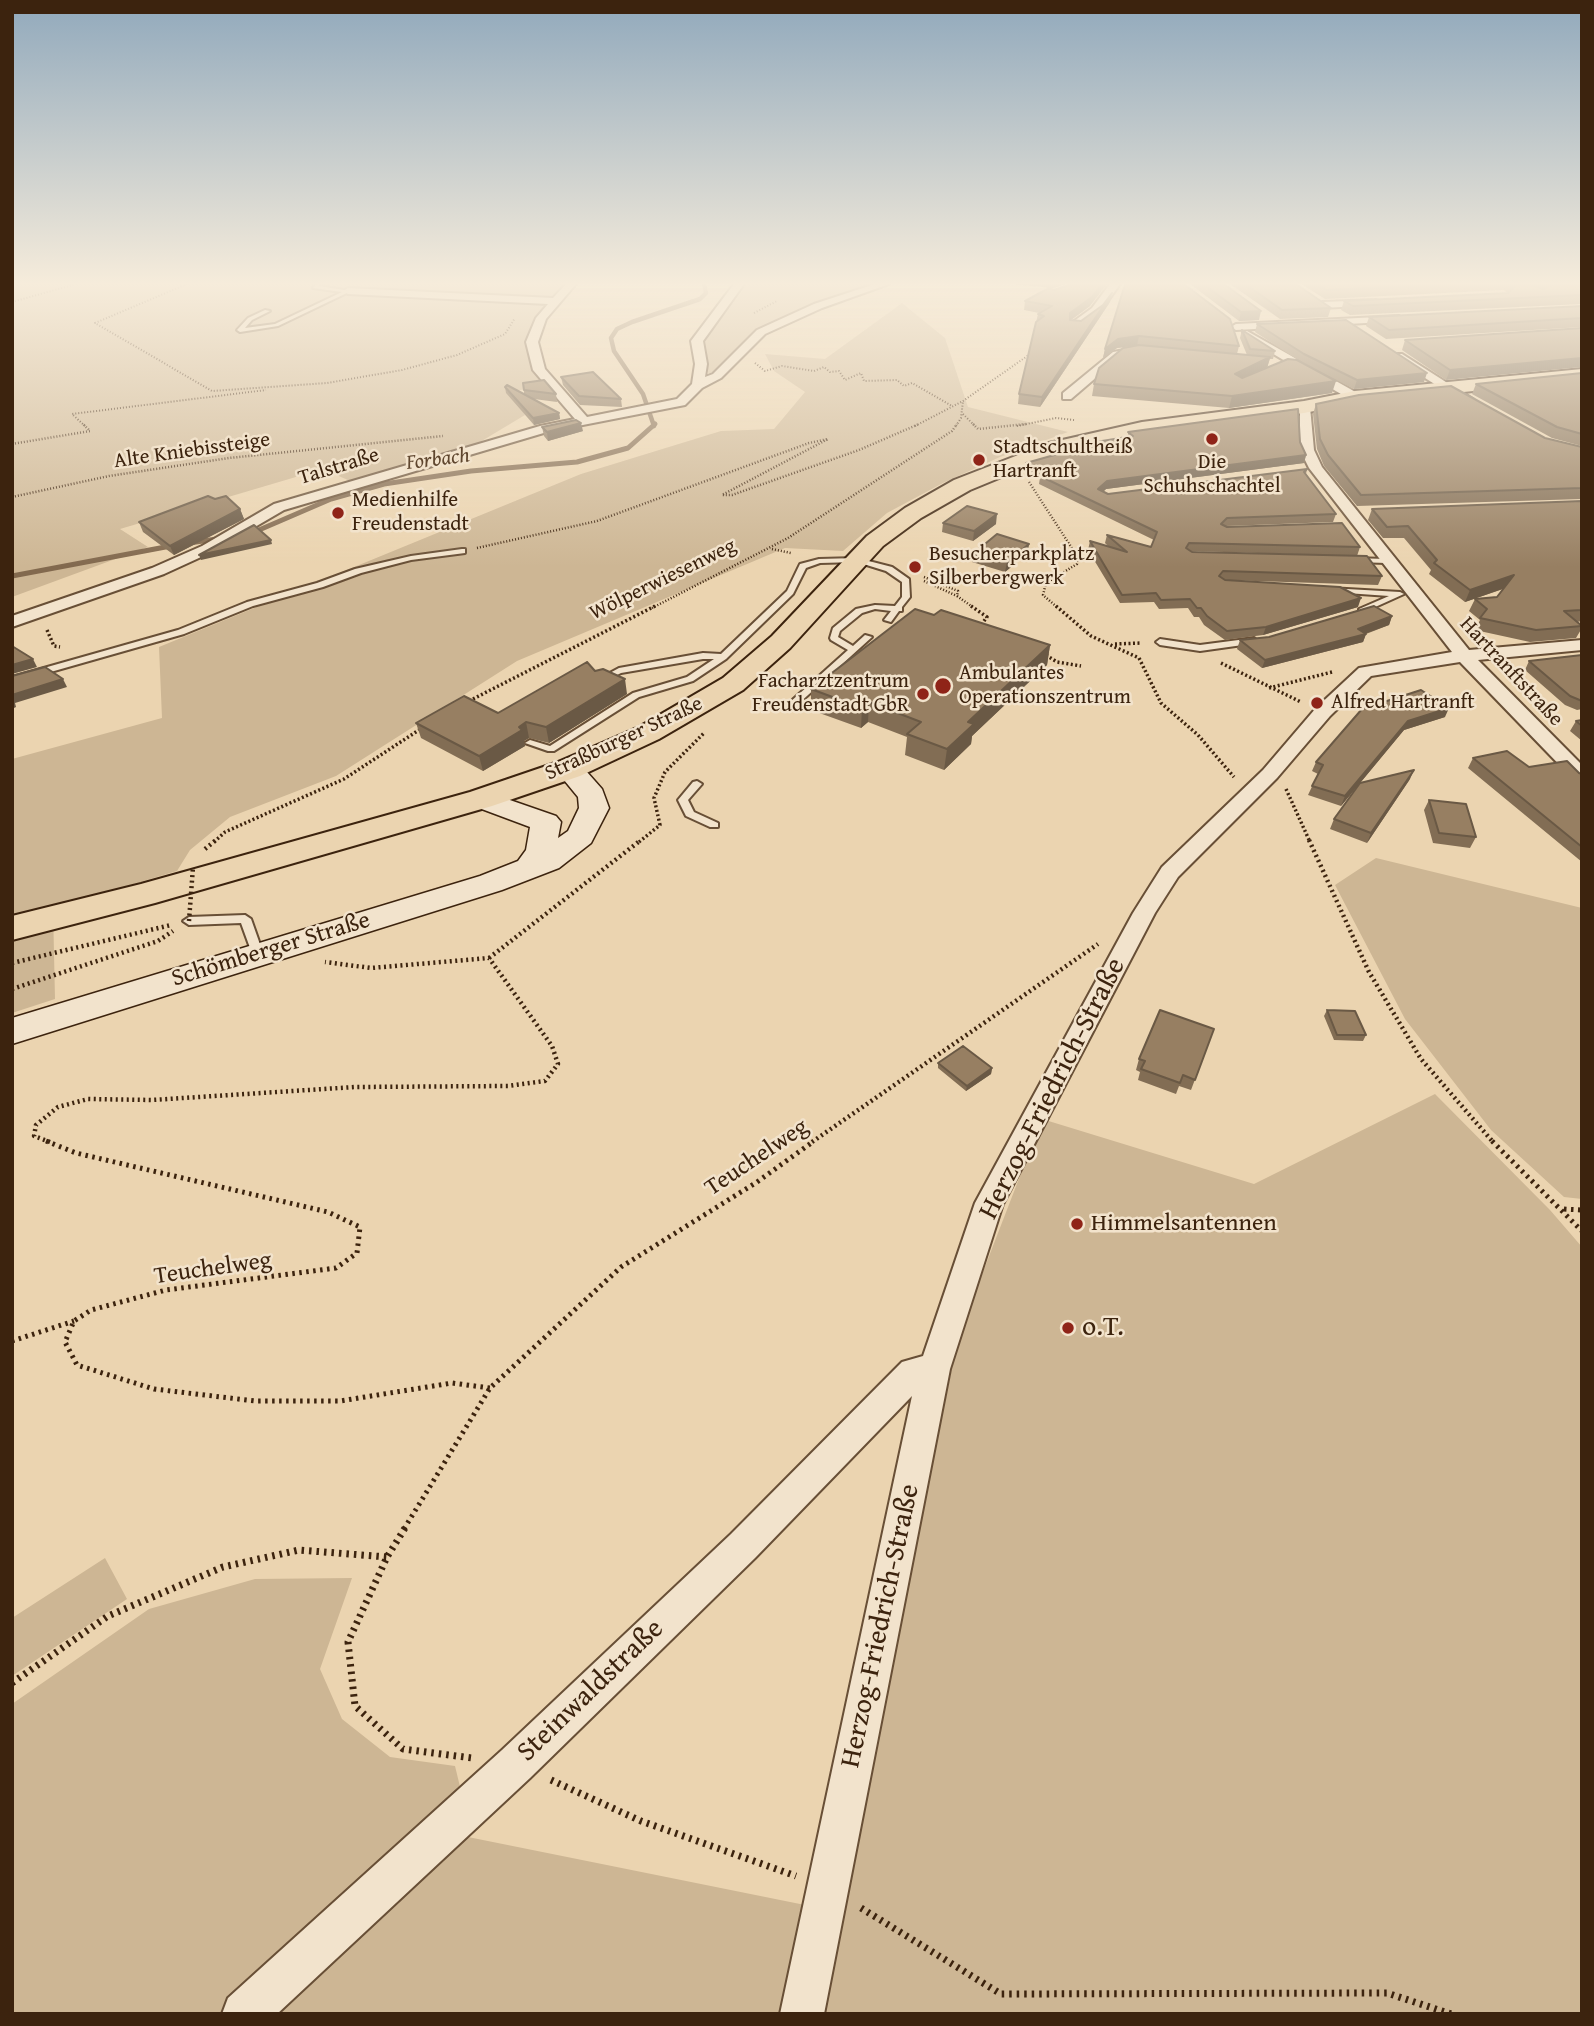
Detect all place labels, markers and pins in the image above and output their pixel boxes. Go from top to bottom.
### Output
marker: Die Schuhschachtel [1204,431,1220,447]
place label: Stadtschultheiß Hartranft [993,435,1133,485]
place label: Die Schuhschachtel [1143,450,1281,500]
marker: Stadtschultheiß Hartranft [971,452,987,468]
place label: Medienhilfe Freudenstadt [352,488,469,538]
marker: Medienhilfe Freudenstadt [330,505,346,521]
place label: Besucherparkplatz Silberbergwerk [929,542,1094,592]
marker: Besucherparkplatz Silberbergwerk [907,559,923,575]
place label: Ambulantes Operationszentrum [959,661,1131,711]
place label: Facharztzentrum Freudenstadt GbR [752,669,909,719]
marker: Ambulantes Operationszentrum [933,676,953,696]
marker: Facharztzentrum Freudenstadt GbR [915,686,931,702]
place label: Alfred Hartranft [1331,690,1475,716]
marker: Alfred Hartranft [1309,695,1325,711]
place label: Himmelsantennen [1091,1210,1277,1238]
marker: Himmelsantennen [1069,1216,1085,1232]
place label: o.T. [1082,1311,1124,1345]
marker: o.T. [1060,1320,1076,1336]

